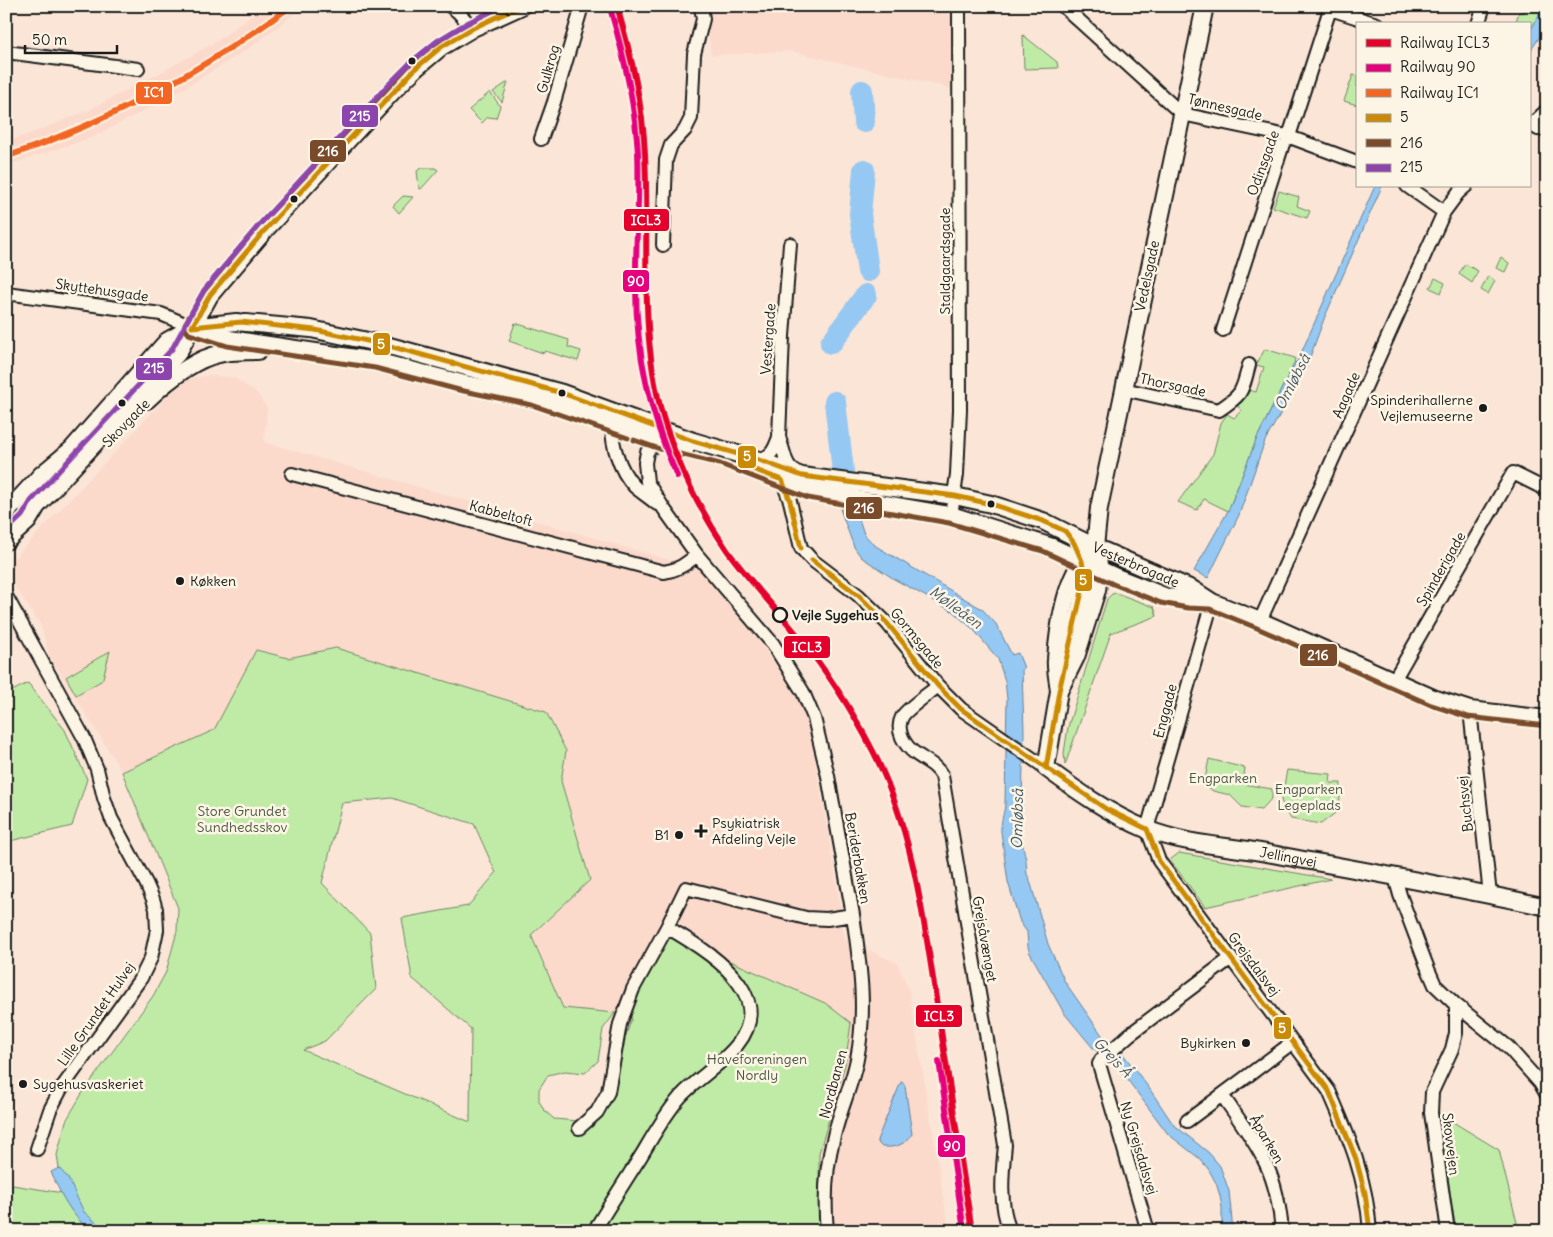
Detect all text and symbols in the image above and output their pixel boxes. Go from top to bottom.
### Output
scale bar [25,22,118,54]
legend [1356,22,1530,188]
text: 50 m [32,30,67,49]
text: Railway ICL3 [1400,33,1490,52]
street label: Gulkrog [532,43,564,95]
unlabelled marker [407,56,417,66]
text: Railway 90 [1400,57,1476,76]
line badge: IC1 [135,81,173,105]
text: IC1 [144,83,164,101]
text: Railway IC1 [1400,83,1479,102]
street label: Tønnesgade [1186,90,1264,124]
line badge: 215 [341,104,379,128]
text: 215 [349,107,371,125]
text: 5 [1400,107,1409,126]
street label: Odinsgade [1243,128,1283,198]
text: 216 [1400,133,1423,152]
line badge: 216 [309,139,347,163]
text: 216 [317,142,339,160]
text: 215 [1400,157,1423,176]
unlabelled marker [289,194,299,204]
line badge: ICL3 [623,208,670,232]
street label: Staldgaardsgade [936,208,954,315]
text: ICL3 [631,211,661,229]
street label: Vedelsgade [1131,239,1163,313]
line badge: 90 [622,269,650,293]
text: 90 [627,272,645,290]
street label: Skyttehusgade [54,275,150,305]
street label: Vestergade [757,303,779,375]
line badge: 5 [372,332,391,356]
text: 5 [377,335,385,353]
water label: Omløbså [1270,350,1315,413]
line badge: 215 [135,357,173,381]
text: 215 [143,359,165,377]
street label: Thorsgade [1138,369,1208,401]
street label: Aagade [1328,369,1364,421]
unlabelled marker [557,388,567,398]
place label: Spinderihallerne Vejlemuseerne [1370,391,1473,425]
street label: Skovgade [98,395,154,451]
unlabelled marker [117,398,127,408]
marker: Spinderihallerne Vejlemuseerne [1477,402,1489,414]
line badge: 5 [737,445,757,469]
text: 5 [743,447,751,465]
street label: Kabbeltoft [468,496,535,530]
line badge: 216 [845,496,883,520]
text: 216 [853,499,875,517]
unlabelled marker [986,499,996,509]
street label: Spinderigade [1412,529,1470,609]
street label: Vesterbrogade [1090,538,1182,591]
line badge: 5 [1074,568,1093,592]
text: 5 [1079,571,1087,589]
place label: Køkken [190,572,236,590]
marker: Køkken [174,575,186,587]
water label: Mølleåen [926,582,986,633]
street label: Gormsgade [886,604,948,672]
place label: Vejle Sygehus [792,606,879,624]
marker: Vejle Sygehus [772,607,788,623]
line badge: ICL3 [783,635,831,659]
text: ICL3 [792,638,822,656]
line badge: 216 [1299,643,1338,667]
text: 216 [1307,646,1329,664]
street label: Enggade [1149,682,1181,740]
park label: Engparken [1189,769,1257,787]
street label: Buchsvej [1453,775,1477,833]
park label: Engparken Legeplads [1275,780,1343,814]
water label: Omløbså [1007,787,1027,849]
park label: Store Grundet Sundhedsskov [197,802,288,836]
street label: Beriderbakken [841,811,875,905]
place label: Psykiatrisk Afdeling Vejle [712,814,796,848]
marker: Psykiatrisk Afdeling Vejle [694,824,708,838]
place label: B1 [654,826,669,844]
marker: B1 [673,829,685,841]
street label: Jellingvej [1258,843,1318,871]
street label: Grejsåvænget [969,895,1001,984]
street label: Grejsdalsvej [1224,928,1284,1000]
street label: Lille Grundet Hulvej [53,959,139,1069]
line badge: ICL3 [915,1004,963,1028]
text: ICL3 [924,1007,954,1025]
line badge: 5 [1273,1016,1292,1040]
text: 5 [1278,1019,1286,1037]
water label: Grejs Å [1090,1033,1137,1082]
place label: Bykirken [1180,1034,1236,1052]
marker: Bykirken [1240,1037,1252,1049]
street label: Nordbanen [815,1048,851,1120]
park label: Haveforeningen Nordly [707,1050,807,1084]
place label: Sygehusvaskeriet [33,1075,144,1093]
marker: Sygehusvaskeriet [17,1078,29,1090]
street label: Ny Grejsdalsvej [1116,1099,1162,1197]
street label: Åparken [1246,1111,1288,1167]
street label: Skovvejen [1438,1112,1464,1176]
line badge: 90 [937,1134,966,1158]
text: 90 [943,1137,961,1155]

